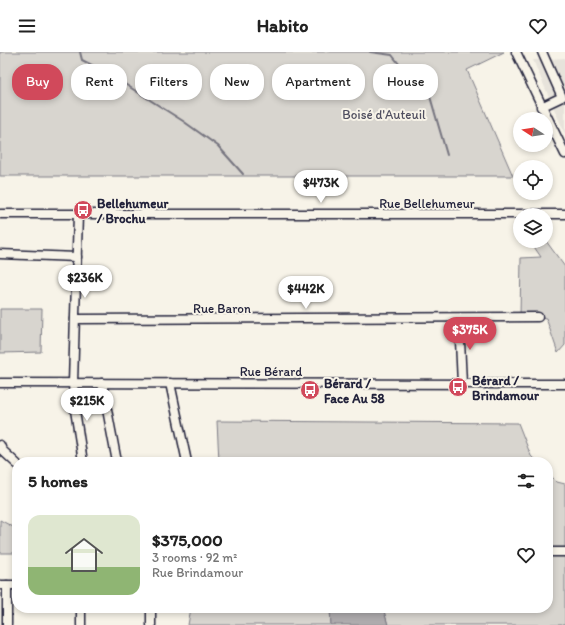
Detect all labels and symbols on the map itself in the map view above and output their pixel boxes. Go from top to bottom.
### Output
park label: Boisé d'Auteuil [342,107,426,122]
north arrow [513,112,553,152]
pin: $473K [293,170,349,204]
place label: Bellehumeur / Brochu [96,196,170,226]
street label: Rue Bellehumeur [379,196,475,211]
bus stop icon: Bellehumeur / Brochu [72,199,94,221]
pin: $236K [57,265,113,299]
pin: $442K [278,276,334,310]
street label: Rue Baron [193,301,251,316]
pin: $375K [442,317,498,351]
street label: Rue Bérard [240,364,302,379]
place label: Bérard / Brindamour [472,373,540,403]
place label: Bérard / Face Au 58 [324,376,385,406]
bus stop icon: Bérard / Brindamour [447,376,469,398]
bus stop icon: Bérard / Face Au 58 [299,379,321,401]
pin: $215K [59,388,115,422]

